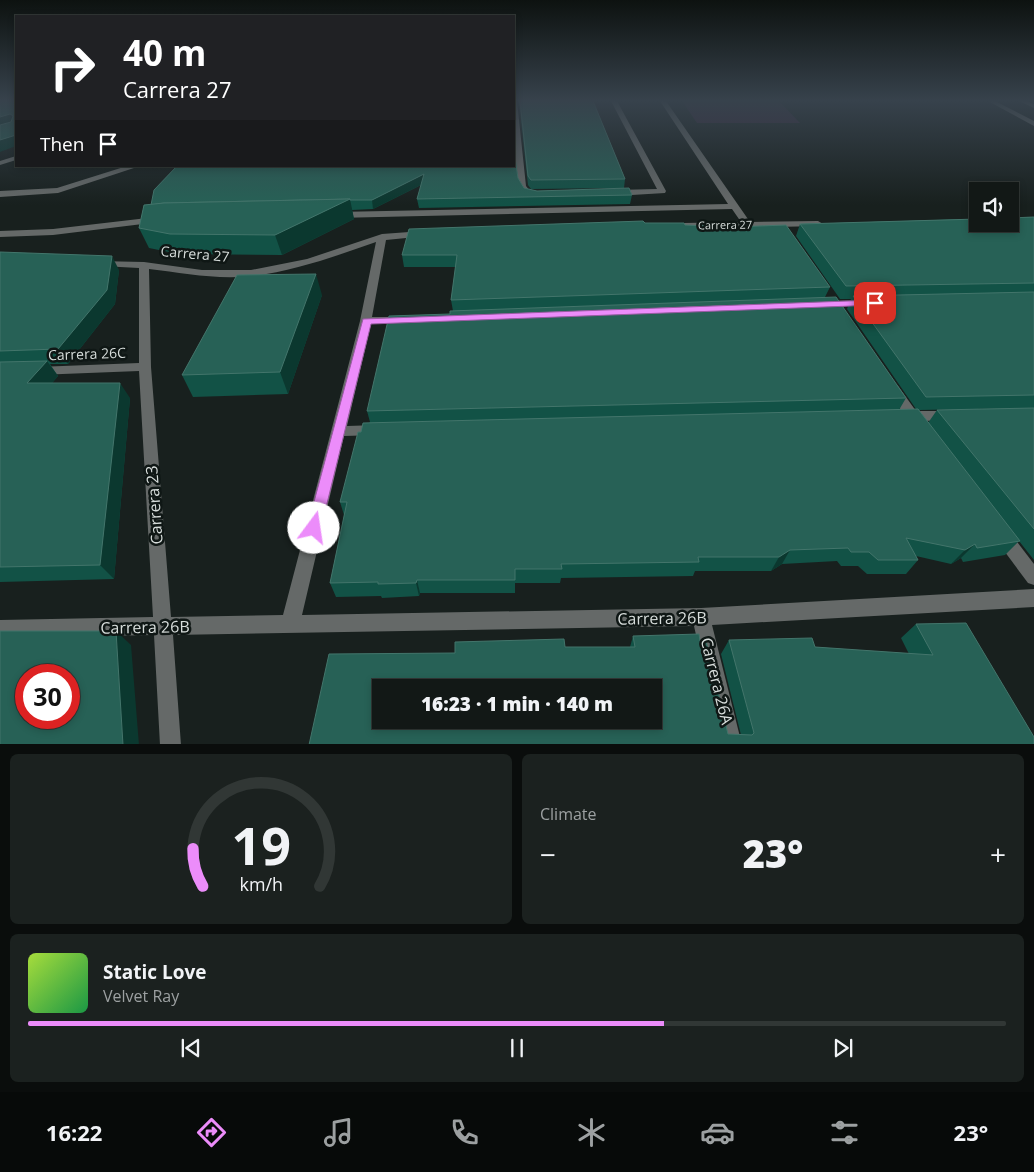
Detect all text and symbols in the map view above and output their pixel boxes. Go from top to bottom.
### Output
text: 40 m [123,29,206,76]
icon: right [40,35,105,100]
text: Carrera 27 [123,74,232,104]
icon: arrive [94,130,122,158]
text: Then [40,131,84,157]
map controls [969,182,1019,232]
button: sound [969,182,1019,232]
street label: Carrera 27 [698,217,752,232]
street label: Carrera 27 [160,241,230,266]
pin [854,282,896,324]
icon: arrive [861,289,889,317]
street label: Carrera 26C [48,343,126,364]
street label: Carrera 23 [140,465,168,545]
position arrow [287,501,339,553]
street label: Carrera 26B [617,606,707,630]
street label: Carrera 26B [100,615,190,639]
street label: Carrera 26A [696,635,739,728]
speed limit sign: 30 [15,664,80,729]
text: 16:23 · 1 min · 140 m [421,691,613,717]
text: Climate [540,803,597,825]
text: 19 [231,809,291,880]
text: 23° [743,827,803,879]
text: − [540,835,556,873]
text: + [990,835,1006,873]
text: km/h [239,872,283,896]
text: Static Love [103,959,206,985]
text: Velvet Ray [103,985,179,1007]
icon: previous [177,1034,205,1062]
icon: pause [503,1034,531,1062]
icon: next [829,1034,857,1062]
icon: directions [194,1115,229,1150]
icon: music [321,1115,356,1150]
icon: phone [447,1115,482,1150]
icon: climate [574,1115,609,1150]
icon: car [700,1115,735,1150]
icon: filters [827,1115,862,1150]
text: 16:22 [46,1117,102,1147]
text: 23° [954,1117,988,1147]

